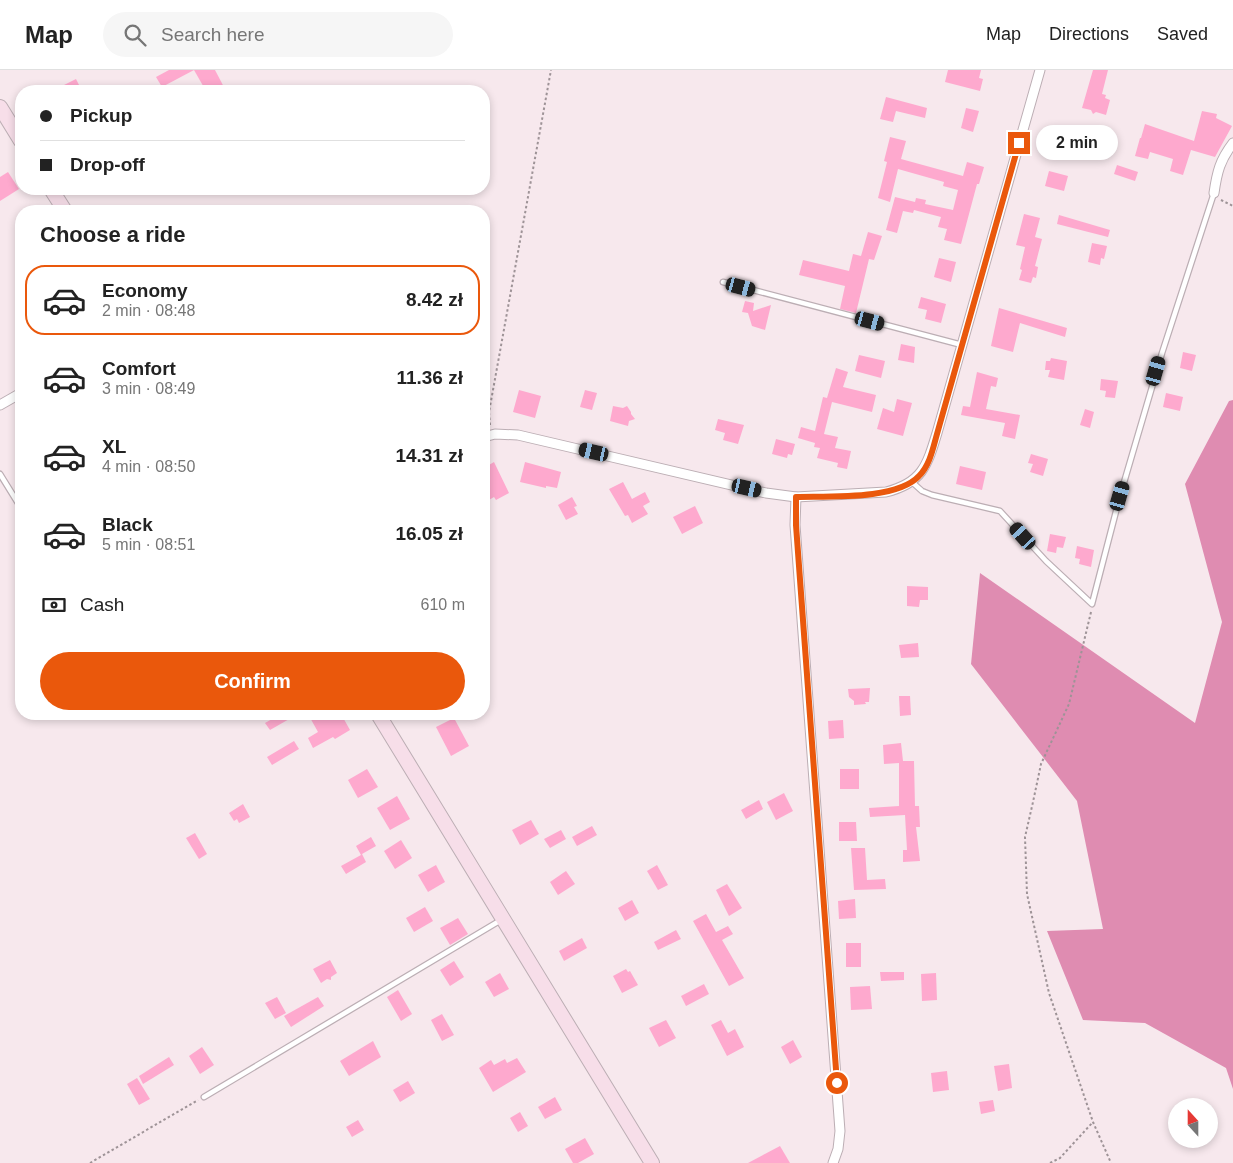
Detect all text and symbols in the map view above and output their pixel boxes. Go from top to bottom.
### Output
search box [103,12,453,57]
text: Map [25,21,73,48]
icon: search [121,21,149,49]
text: Search here [161,24,265,45]
text: Map [986,24,1021,44]
text: Directions [1049,24,1129,44]
text: Saved [1157,24,1208,44]
text: Pickup [70,105,132,126]
callout: 2 min [1036,126,1119,160]
route end [1008,132,1030,154]
text: 2 min [1056,134,1098,151]
text: Drop-off [70,154,145,175]
text: Choose a ride [40,222,185,247]
car [724,276,757,298]
icon: car [42,278,87,323]
text: Economy [102,280,188,301]
text: 8.42 zł [406,289,463,310]
text: 2 min · 08:48 [102,302,195,319]
car [853,310,886,332]
car [1144,355,1167,387]
icon: car [42,356,87,401]
text: Comfort [102,358,176,379]
text: 11.36 zł [396,367,463,388]
text: 3 min · 08:49 [102,380,195,397]
icon: car [42,434,87,479]
text: XL [102,436,126,457]
car [577,441,610,463]
text: 14.31 zł [395,445,463,466]
text: 4 min · 08:50 [102,458,195,475]
car [730,477,763,499]
car [1108,480,1131,512]
icon: car [42,512,87,557]
text: Black [102,514,153,535]
car [1007,520,1038,552]
text: 16.05 zł [395,523,463,544]
text: 5 min · 08:51 [102,536,195,553]
icon: cash [40,591,68,619]
text: Cash [80,594,124,615]
text: 610 m [421,596,465,613]
button: Confirm [40,652,465,710]
route start [826,1072,848,1094]
north arrow [1168,1098,1218,1148]
map controls [1168,1098,1218,1148]

